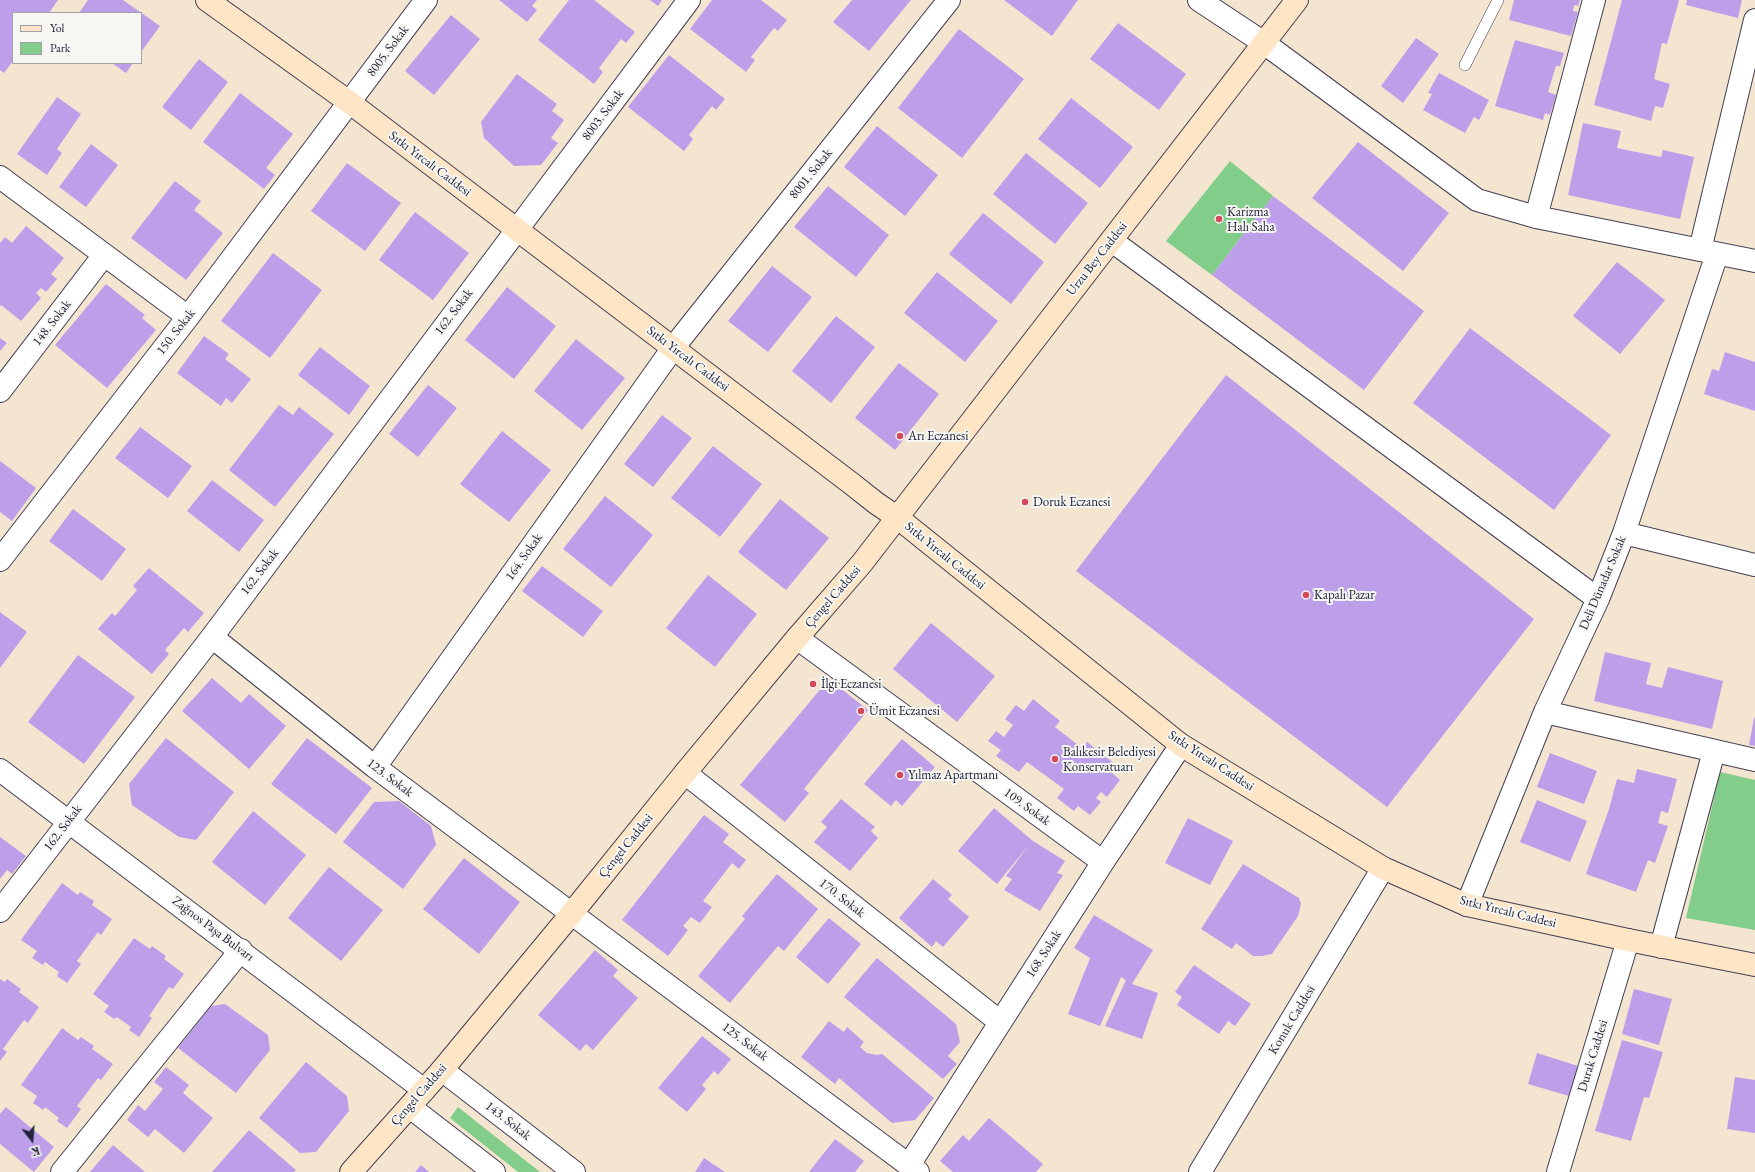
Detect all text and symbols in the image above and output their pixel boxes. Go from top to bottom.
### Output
legend [12,12,142,64]
text: Yol [50,20,64,36]
street label: 8005. Sokak [364,22,412,80]
text: Park [50,40,70,56]
street label: 8003. Sokak [579,86,627,144]
street label: Sıtkı Yırcalı Caddesi [386,128,474,200]
street label: 8001. Sokak [786,146,836,202]
place label: Karizma Halı Saha [1227,204,1275,235]
marker: Karizma Halı Saha [1214,214,1224,224]
street label: Urzu Bey Caddesi [1063,219,1131,299]
street label: 162. Sokak [432,286,476,338]
street label: 148. Sokak [29,297,75,349]
street label: 150. Sokak [153,306,199,358]
street label: Sıtkı Yırcalı Caddesi [644,323,732,395]
place label: Arı Eczanesi [908,428,969,444]
marker: Arı Eczanesi [895,431,905,441]
place label: Doruk Eczanesi [1033,494,1111,510]
marker: Doruk Eczanesi [1020,497,1030,507]
street label: Sıtkı Yırcalı Caddesi [902,519,988,593]
street label: 164. Sokak [502,530,546,584]
street label: Deli Dünadar Sokak [1576,534,1630,632]
street label: 162. Sokak [238,546,282,598]
street label: Çengel Caddesi [802,563,864,631]
place label: Kapalı Pazar [1314,587,1375,603]
marker: Kapalı Pazar [1301,590,1311,600]
place label: İlgi Eczanesi [821,676,881,692]
marker: İlgi Eczanesi [808,679,818,689]
place label: Ümit Eczanesi [869,703,940,719]
marker: Ümit Eczanesi [856,706,866,716]
street label: Sıtkı Yırcalı Caddesi [1165,728,1257,794]
place label: Balıkesir Belediyesi Konservatuarı [1063,744,1156,775]
marker: Balıkesir Belediyesi Konservatuarı [1050,754,1060,764]
street label: 123. Sokak [364,756,416,800]
place label: Yılmaz Apartmanı [908,767,998,783]
marker: Yılmaz Apartmanı [895,770,905,780]
street label: 109. Sokak [1001,785,1053,829]
street label: 162. Sokak [41,802,85,854]
street label: Çengel Caddesi [596,811,656,881]
street label: 170. Sokak [816,875,868,921]
street label: Sıtkı Yırcalı Caddesi [1458,892,1558,932]
street label: Zağnos Paşa Bulvarı [169,893,257,965]
street label: 168. Sokak [1023,927,1065,981]
street label: Konuk Caddesi [1265,983,1319,1057]
street label: Durak Caddesi [1575,1018,1611,1094]
street label: 125. Sokak [719,1020,771,1064]
street label: Çengel Caddesi [388,1061,450,1129]
street label: 143. Sokak [482,1098,534,1144]
north arrow [12,1120,52,1160]
text: K [29,1144,42,1159]

